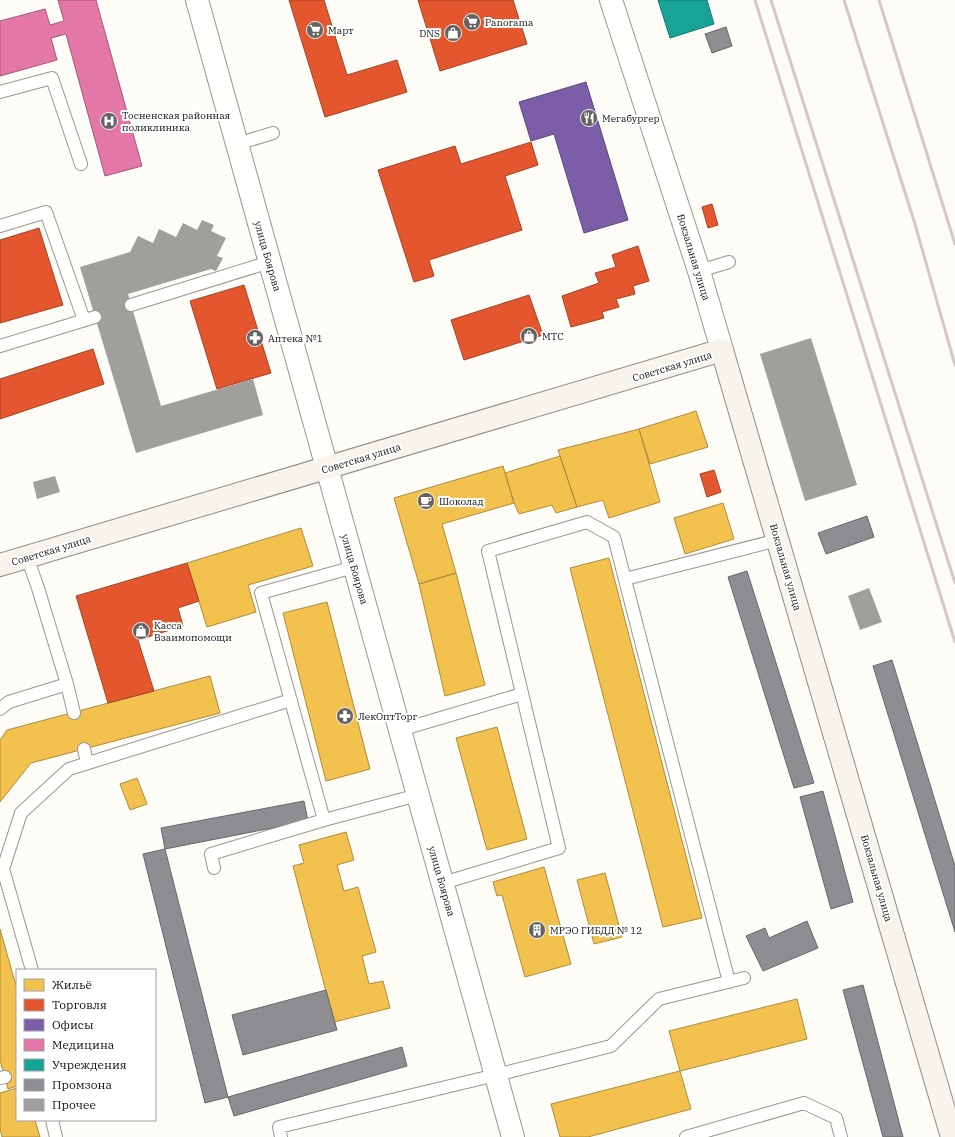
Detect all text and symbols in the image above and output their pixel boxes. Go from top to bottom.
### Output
supermarket icon: Panorama [462,12,482,32]
place label: Panorama [485,16,534,29]
supermarket icon: Март [305,20,325,40]
shop icon: DNS [443,23,463,43]
place label: Март [328,24,354,37]
place label: DNS [419,27,440,40]
restaurant icon: Мегабургер [579,108,599,128]
place label: Тосненская районная поликлиника [122,109,231,134]
hospital icon: Тосненская районная поликлиника [99,111,119,131]
place label: Мегабургер [602,112,660,125]
street label: Вокзальная улица [674,212,713,303]
street label: улица Боярова [251,219,284,293]
shop icon: МТС [519,326,539,346]
pharmacy icon: Аптека №1 [245,328,265,348]
place label: МТС [542,330,564,343]
place label: Аптека №1 [268,332,323,345]
street label: Советская улица [631,348,714,385]
street label: Советская улица [320,440,403,477]
cafe icon: Шоколад [416,491,436,511]
place label: Шоколад [439,495,484,508]
street label: Вокзальная улица [767,522,804,613]
street label: Советская улица [10,532,93,569]
street label: улица Боярова [338,532,371,606]
place label: Касса Взаимопомощи [154,619,232,644]
shop icon: Касса Взаимопомощи [131,621,151,641]
pharmacy icon: ЛекОптТорг [335,706,355,726]
place label: ЛекОптТорг [358,710,418,723]
street label: Вокзальная улица [858,833,895,924]
street label: улица Боярова [425,844,458,918]
building icon: МРЭО ГИБДД № 12 [527,920,547,940]
place label: МРЭО ГИБДД № 12 [550,924,642,937]
legend [16,969,156,1121]
text: Жильё [52,977,92,992]
text: Торговля [52,997,107,1012]
text: Офисы [52,1017,94,1032]
text: Медицина [52,1037,115,1052]
text: Учреждения [52,1057,127,1072]
text: Промзона [52,1077,112,1092]
text: Прочее [52,1097,96,1112]

